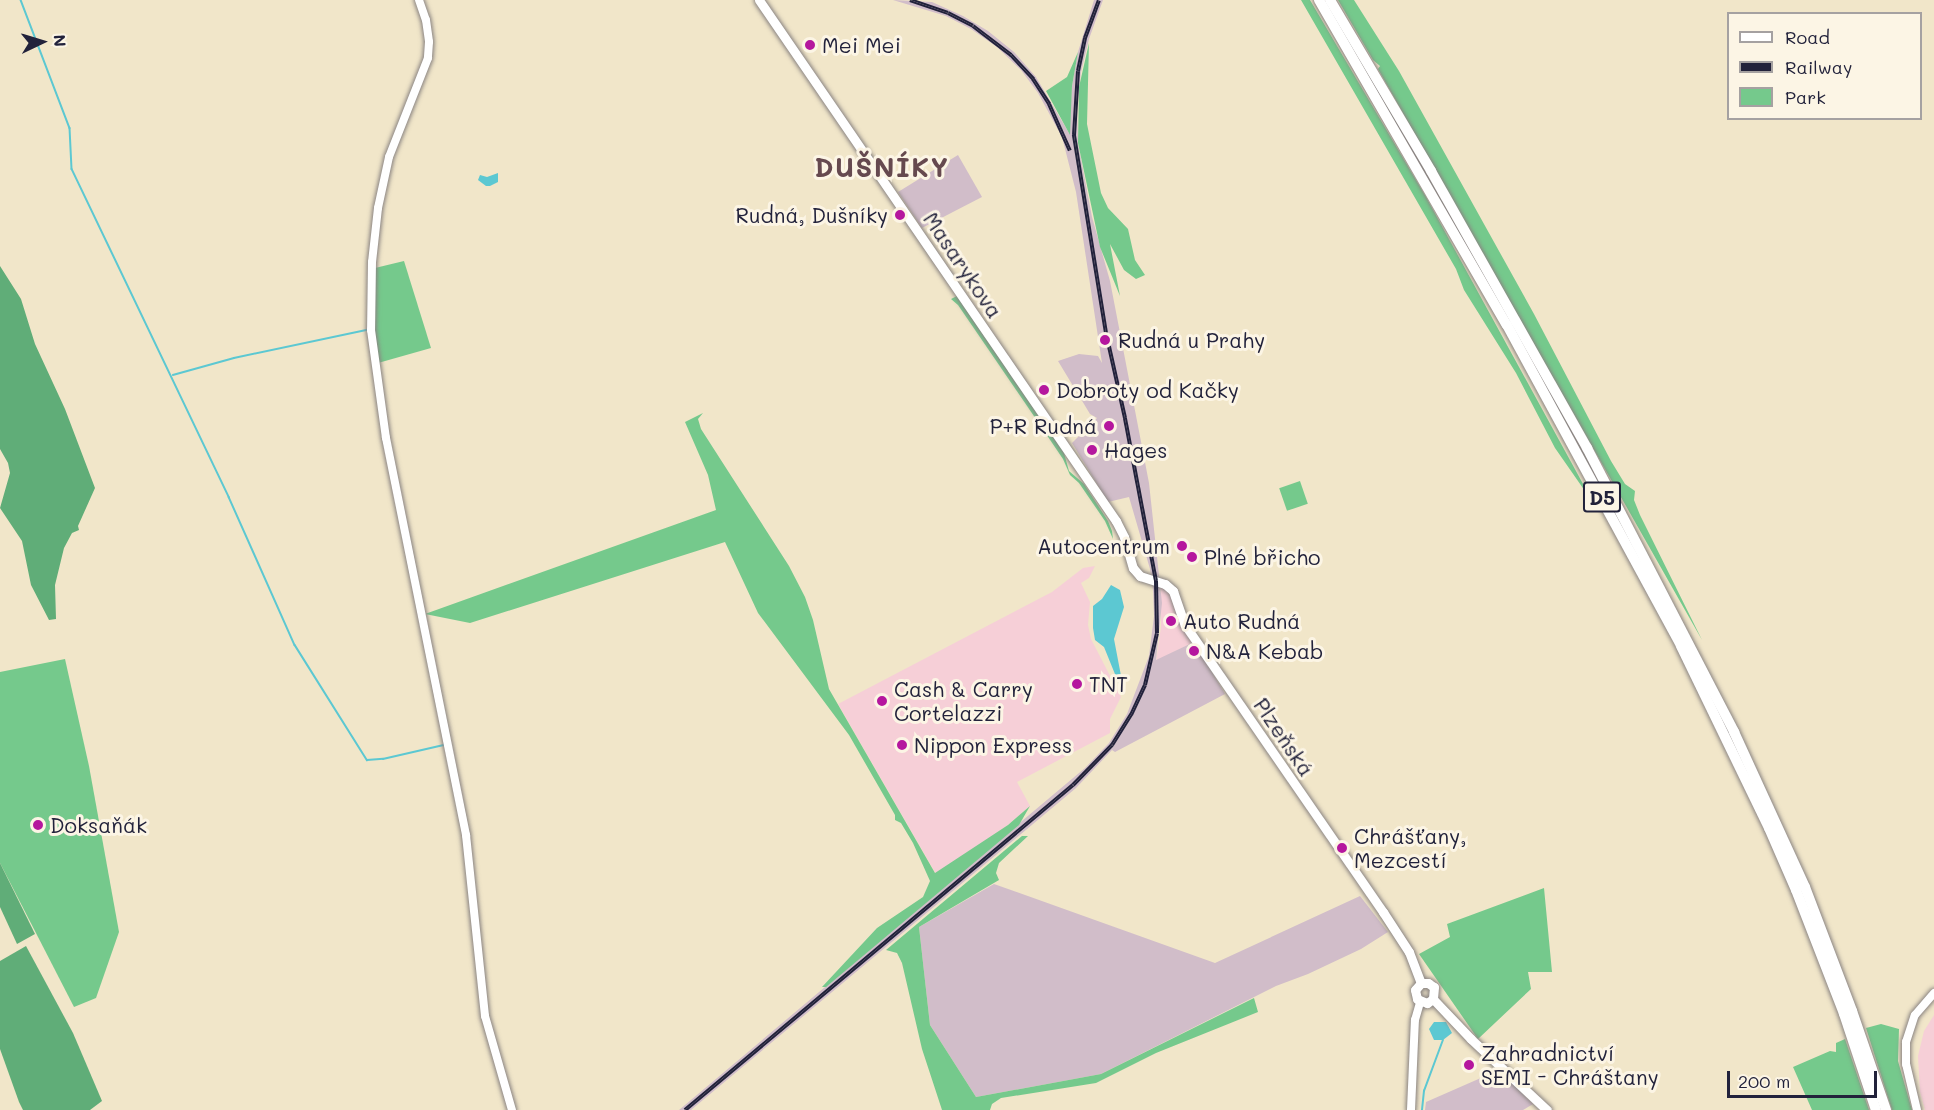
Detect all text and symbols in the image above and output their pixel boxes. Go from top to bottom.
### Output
north arrow [12,12,72,72]
legend [1727,12,1922,120]
text: Road [1785,25,1830,49]
place label: Mei Mei [822,32,901,58]
text: N [50,34,71,48]
marker: Mei Mei [803,38,817,52]
text: Railway [1785,55,1852,79]
text: Park [1785,85,1826,109]
district label: DUŠNÍKY [814,151,950,183]
place label: Rudná, Dušníky [736,202,888,228]
street label: Masarykova [918,207,1008,323]
marker: Rudná, Dušníky [893,208,907,222]
place label: Rudná u Prahy [1118,327,1265,353]
marker: Rudná u Prahy [1096,331,1114,349]
place label: Dobroty od Kačky [1056,377,1239,403]
marker: Dobroty od Kačky [1037,383,1051,397]
place label: P+R Rudná [990,413,1097,439]
marker: P+R Rudná [1102,419,1116,433]
place label: Hages [1104,437,1167,463]
marker: Hages [1085,443,1099,457]
road number: D5 [1582,480,1622,514]
place label: Autocentrum [1037,533,1170,559]
marker: Autocentrum [1175,539,1189,553]
place label: Plné břicho [1204,544,1320,570]
marker: Plné břicho [1185,550,1199,564]
place label: Auto Rudná [1183,608,1300,634]
marker: Auto Rudná [1164,614,1178,628]
place label: N&A Kebab [1206,638,1323,664]
marker: N&A Kebab [1187,644,1201,658]
place label: TNT [1089,671,1128,697]
place label: Cash & Carry Cortelazzi [894,676,1033,726]
marker: TNT [1070,677,1084,691]
street label: Plzeňská [1249,693,1319,781]
marker: Cash & Carry Cortelazzi [875,694,889,708]
place label: Nippon Express [914,732,1072,758]
marker: Nippon Express [895,738,909,752]
place label: Doksaňák [50,812,147,838]
marker: Doksaňák [31,818,45,832]
place label: Chrášťany, Mezcestí [1354,823,1466,873]
marker: Chrášťany, Mezcestí [1335,841,1349,855]
place label: Zahradnictví SEMI - Chráštany [1481,1040,1659,1090]
marker: Zahradnictví SEMI - Chráštany [1462,1058,1476,1072]
scale bar [1730,1059,1880,1097]
text: 200 m [1738,1069,1790,1093]

